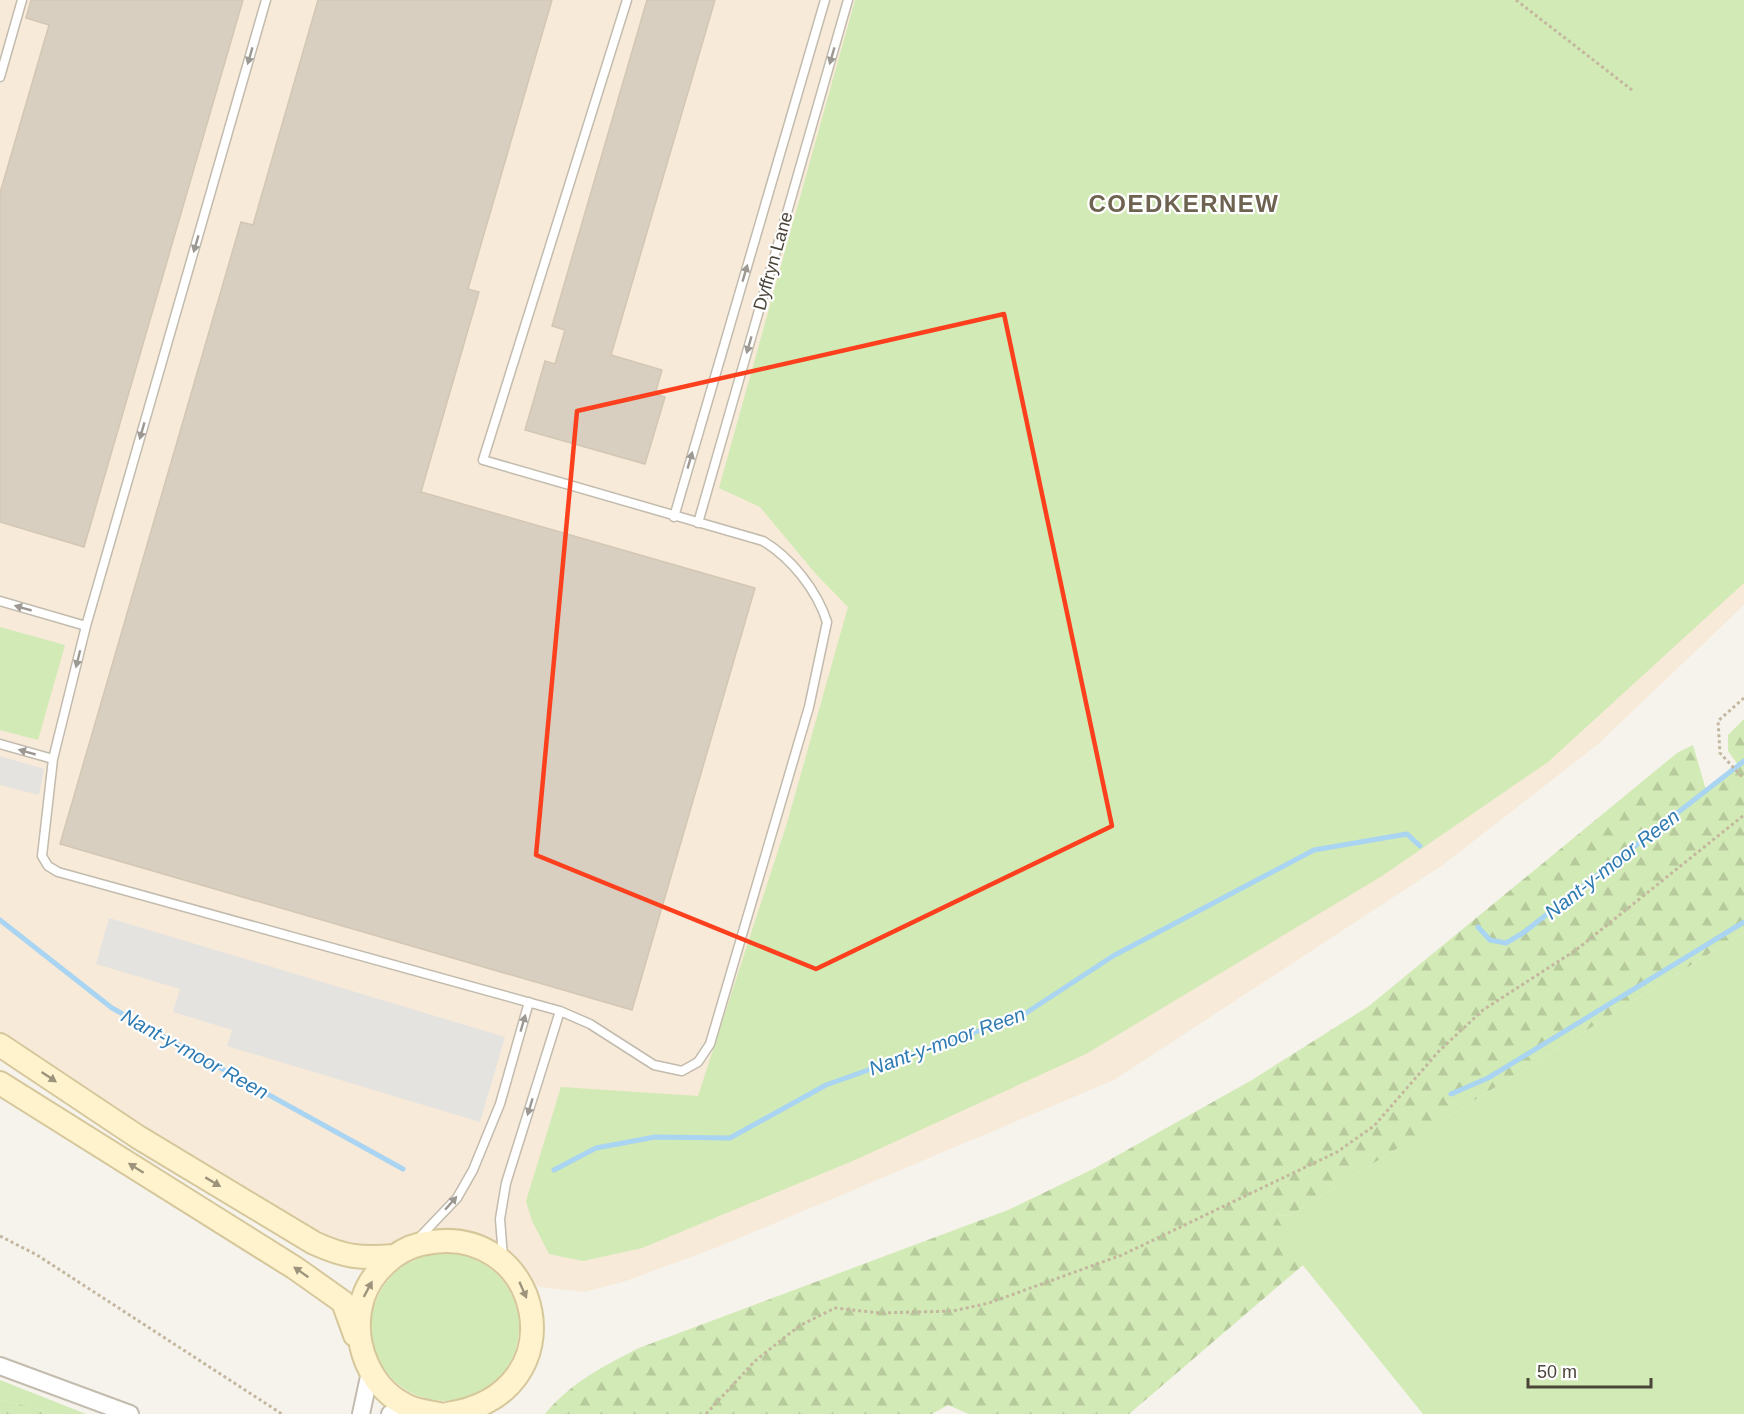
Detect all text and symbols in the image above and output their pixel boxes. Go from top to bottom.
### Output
one-way arrow [245,47,254,65]
one-way arrow [827,47,836,65]
district label: COEDKERNEW [1088,190,1280,217]
street label: Dyffryn Lane [749,209,797,313]
one-way arrow [191,235,200,253]
one-way arrow [741,264,750,282]
one-way arrow [744,336,753,354]
one-way arrow [137,422,146,440]
one-way arrow [686,451,695,469]
one-way arrow [14,603,32,612]
one-way arrow [72,650,82,668]
one-way arrow [18,747,36,756]
water label: Nant-y-moor Reen [1540,805,1684,923]
water label: Nant-y-moor Reen [866,1003,1028,1079]
water label: Nant-y-moor Reen [118,1004,272,1104]
one-way arrow [519,1014,528,1032]
one-way arrow [40,1072,57,1083]
one-way arrow [524,1098,534,1116]
one-way arrow [128,1162,144,1174]
one-way arrow [205,1177,221,1188]
one-way arrow [445,1196,458,1211]
one-way arrow [293,1266,309,1278]
one-way arrow [363,1280,373,1297]
one-way arrow [518,1281,528,1299]
scale bar [1528,1351,1651,1389]
text: 50 m [1537,1362,1577,1382]

